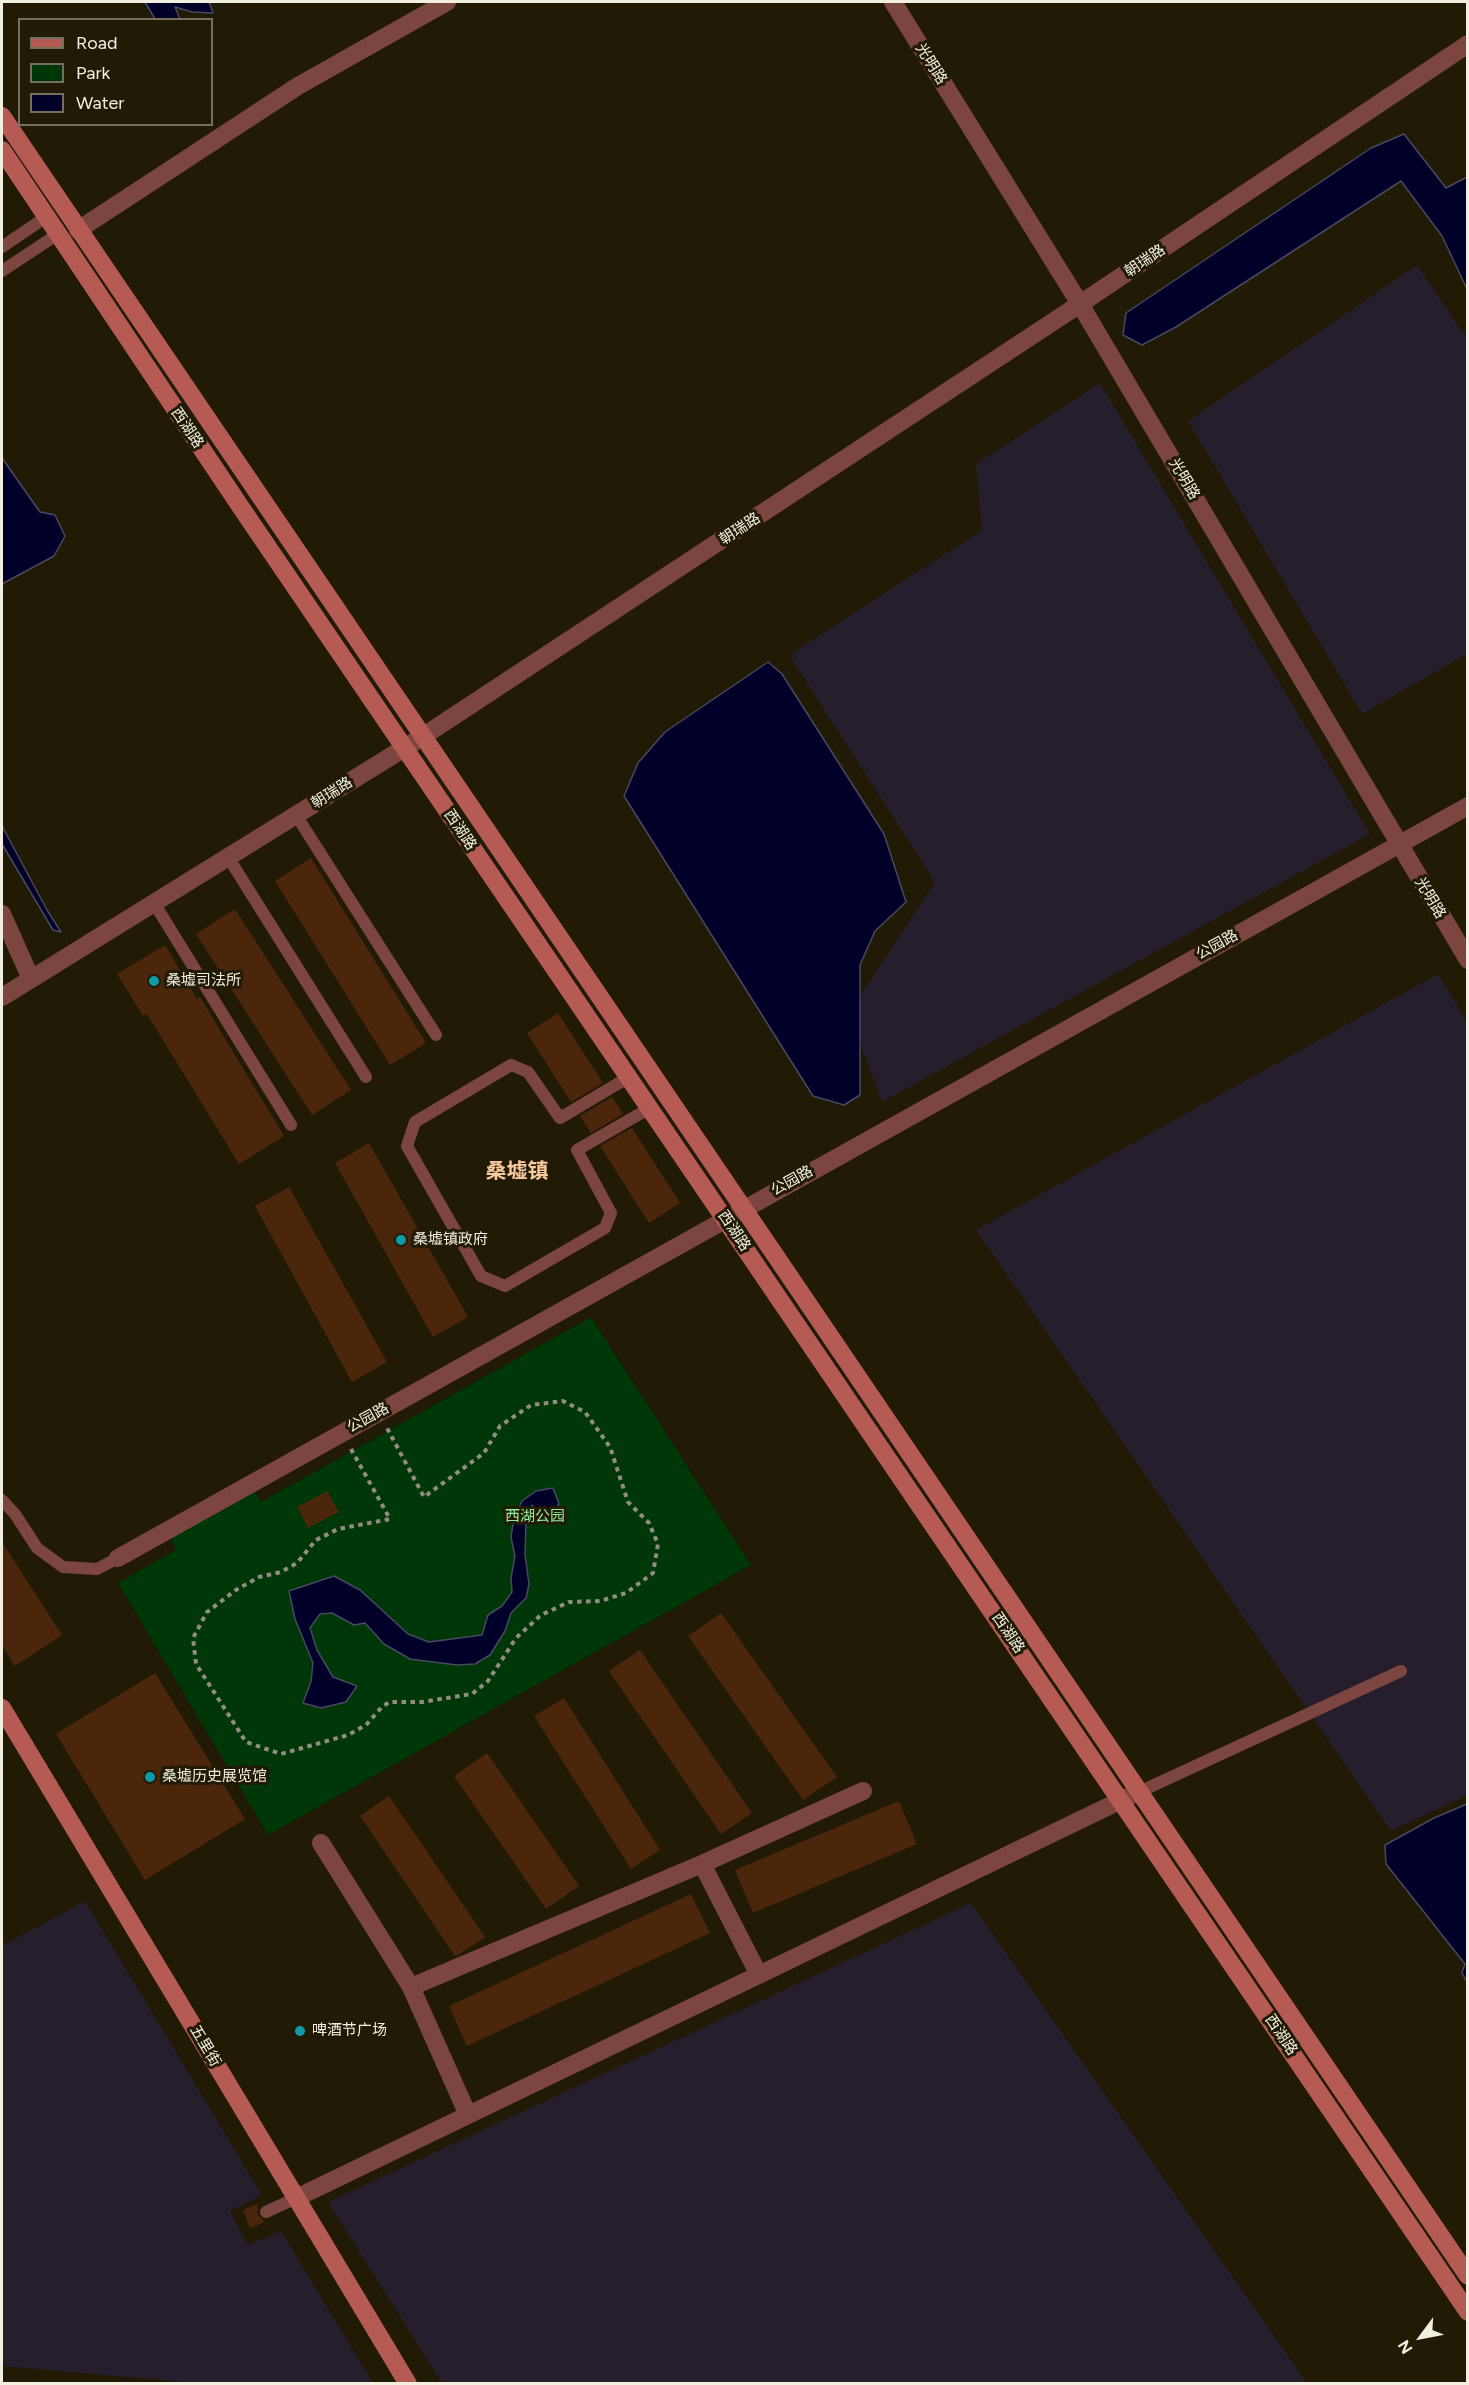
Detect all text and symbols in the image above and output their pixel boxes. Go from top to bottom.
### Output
legend [18,18,213,126]
text: Road [76,32,117,54]
street label: 光明路 [911,40,951,88]
text: Park [76,62,110,84]
text: Water [76,92,124,114]
street label: 朝瑞路 [1121,241,1169,281]
street label: 西湖路 [167,404,207,452]
street label: 光明路 [1165,455,1203,503]
street label: 朝瑞路 [716,509,764,549]
street label: 朝瑞路 [308,773,356,813]
street label: 西湖路 [440,806,480,854]
street label: 光明路 [1411,874,1449,922]
street label: 公园路 [1193,926,1241,964]
place label: 桑墟司法所 [166,972,241,990]
marker: 桑墟司法所 [147,974,161,988]
district label: 桑墟镇 [486,1159,548,1185]
street label: 公园路 [768,1162,816,1200]
street label: 西湖路 [714,1207,754,1255]
place label: 桑墟镇政府 [413,1231,488,1249]
marker: 桑墟镇政府 [394,1233,408,1247]
street label: 公园路 [344,1399,392,1437]
park label: 西湖公园 [505,1508,565,1526]
street label: 西湖路 [988,1609,1028,1657]
place label: 桑墟历史展览馆 [162,1768,267,1786]
marker: 桑墟历史展览馆 [143,1770,157,1784]
street label: 西湖路 [1261,2011,1301,2059]
street label: 五里街 [186,2022,224,2070]
place label: 啤酒节广场 [312,2022,387,2040]
marker: 啤酒节广场 [293,2024,307,2038]
north arrow [1391,2307,1451,2367]
text: N [1394,2337,1417,2357]

